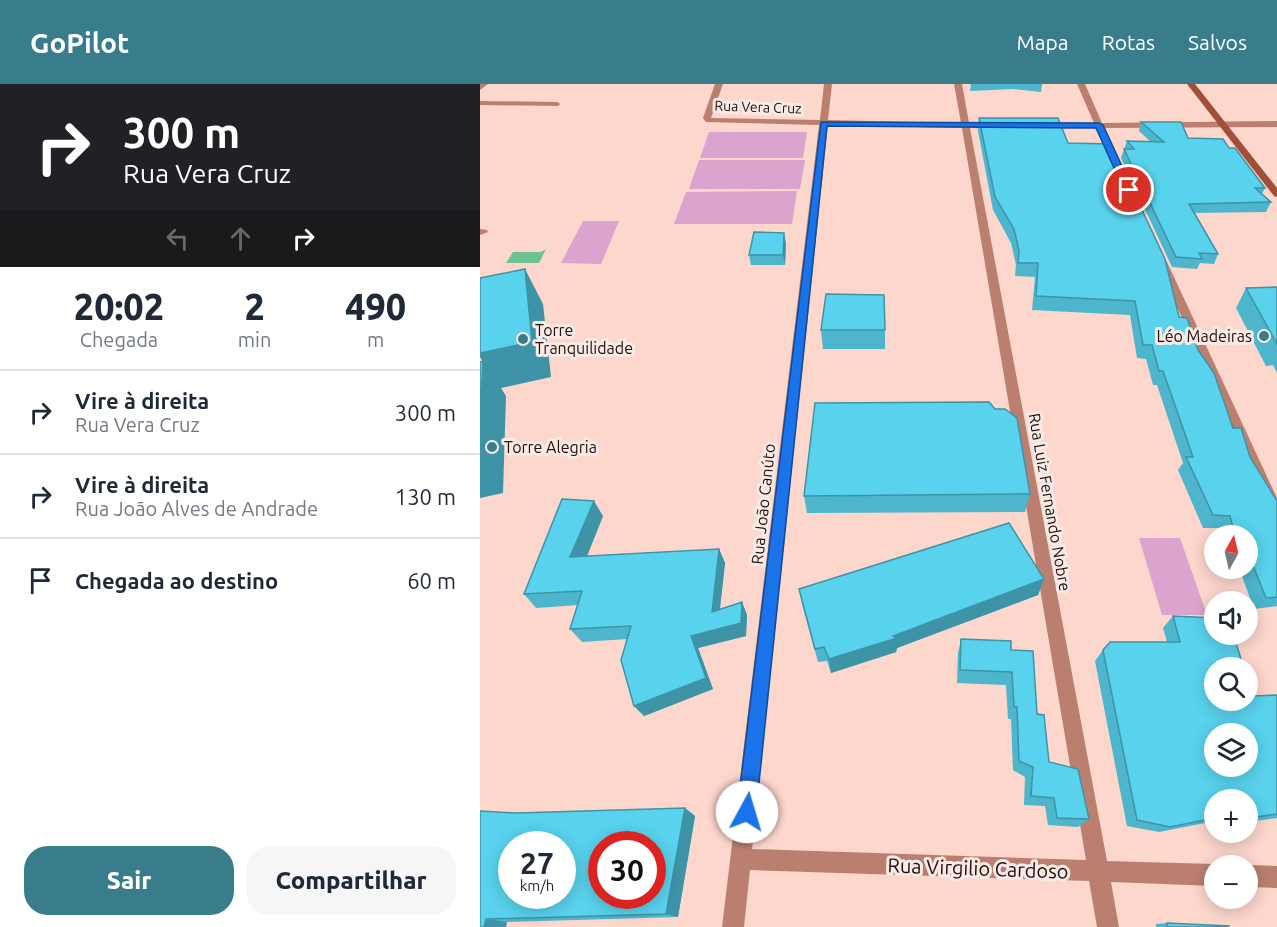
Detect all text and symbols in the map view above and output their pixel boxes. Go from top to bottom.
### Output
text: GoPilot [30,27,129,58]
text: Mapa [1017,30,1069,54]
text: Rotas [1102,30,1155,54]
text: Salvos [1188,30,1247,54]
street label: Rua Vera Cruz [714,97,802,117]
icon: right [24,108,102,186]
text: 300 m [123,109,240,156]
text: Rua Vera Cruz [123,158,291,188]
pin [1103,164,1154,215]
icon: arrive [1112,173,1145,206]
icon: left [161,222,194,255]
icon: ahead [224,222,257,255]
icon: right [287,222,320,255]
text: 20:02 [74,286,164,327]
text: 2 [244,286,265,327]
text: 490 [345,286,406,327]
place label: Torre Tranquilidade [535,321,633,357]
place label: Léo Madeiras [1157,327,1252,345]
text: Chegada [80,328,158,351]
text: min [238,328,271,351]
text: m [367,328,384,351]
marker: Léo Madeiras [1257,329,1271,343]
marker: Torre Tranquilidade [516,332,530,346]
text: Vire à direita [75,388,209,413]
icon: right [24,396,57,429]
text: 300 m [395,400,456,425]
street label: Rua Luiz Fernando Nobre [1025,412,1075,592]
text: Rua Vera Cruz [75,413,200,436]
place label: Torre Alegria [504,438,597,456]
marker: Torre Alegria [485,440,499,454]
street label: Rua João Canúto [748,443,778,565]
text: Vire à direita [75,472,209,497]
icon: right [24,480,57,513]
text: 130 m [395,484,456,509]
text: Rua João Alves de Andrade [75,497,318,520]
north arrow [1204,525,1258,579]
map controls [1204,525,1258,909]
icon: arrive [24,564,57,597]
text: Chegada ao destino [75,568,278,593]
text: 60 m [407,568,456,593]
button: sound [1204,591,1258,645]
button: search [1204,657,1258,711]
button: layers [1204,723,1258,777]
position arrow [715,780,779,844]
button: + [1204,789,1258,843]
speed limit sign: 30 [588,831,666,909]
button: Sair [24,846,234,915]
button: Compartilhar [246,846,456,915]
text: 27 [520,846,554,880]
street label: Rua Virgilio Cardoso [887,853,1069,883]
button: − [1204,855,1258,909]
text: km/h [520,877,554,894]

